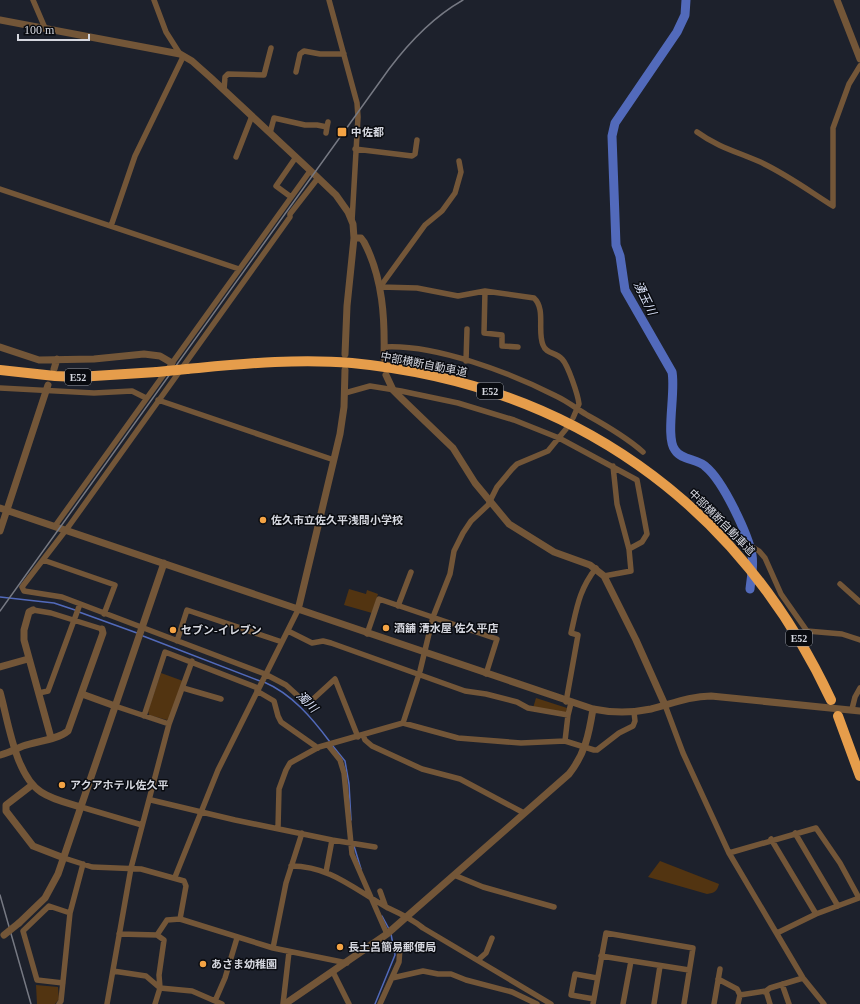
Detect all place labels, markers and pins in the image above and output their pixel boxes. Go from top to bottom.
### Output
marker: 中佐都 [336,126,348,138]
place label: 中佐都 [351,126,384,138]
place label: 佐久市立佐久平浅間小学校 [271,514,403,526]
marker: 佐久市立佐久平浅間小学校 [258,515,268,525]
place label: 酒舗 清水屋 佐久平店 [394,622,499,634]
marker: 酒舗 清水屋 佐久平店 [381,623,391,633]
place label: セブン-イレブン [181,624,262,636]
marker: セブン-イレブン [168,625,178,635]
place label: アクアホテル佐久平 [70,779,168,791]
marker: アクアホテル佐久平 [57,780,67,790]
place label: 長土呂簡易郵便局 [348,941,436,953]
marker: 長土呂簡易郵便局 [335,942,345,952]
place label: あさま幼稚園 [211,958,277,970]
marker: あさま幼稚園 [198,959,208,969]

